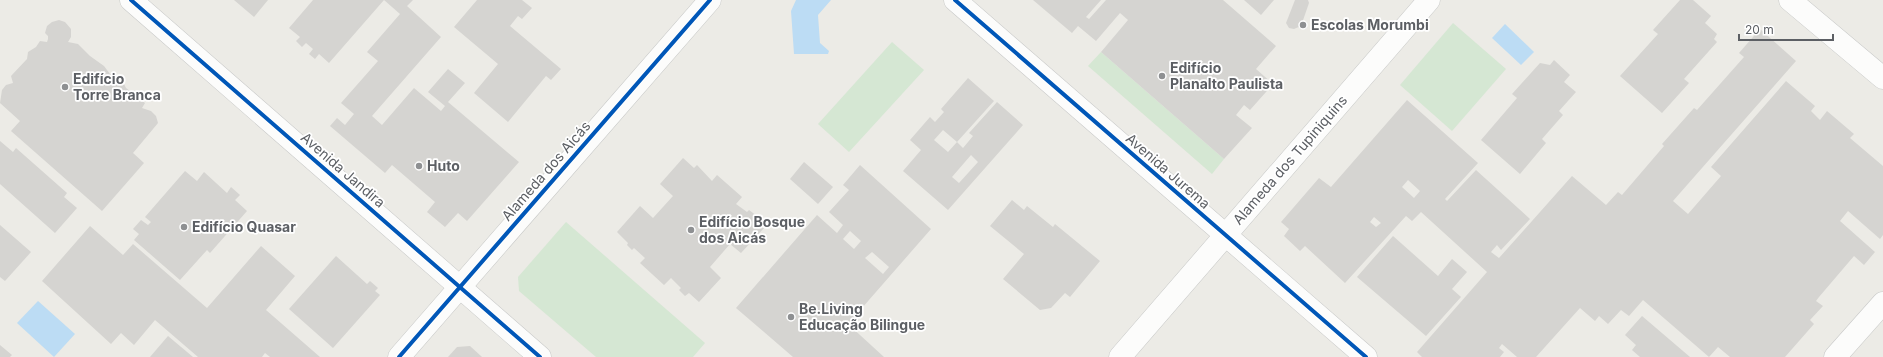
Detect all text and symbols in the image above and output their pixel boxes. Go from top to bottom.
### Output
place label: Escolas Morumbi [1311,16,1429,33]
scale bar [1739,16,1833,42]
marker: Escolas Morumbi [1298,20,1308,30]
text: 20 m [1745,22,1774,37]
place label: Edifício Planalto Paulista [1170,59,1283,92]
place label: Edifício Torre Branca [73,70,161,103]
marker: Edifício Planalto Paulista [1157,71,1167,81]
marker: Edifício Torre Branca [60,82,70,92]
street label: Alameda dos Tupiniquins [1229,92,1350,228]
street label: Alameda dos Aicás [498,117,594,224]
street label: Avenida Jandira [298,129,389,211]
street label: Avenida Jurema [1123,129,1214,212]
place label: Huto [427,157,460,174]
marker: Huto [414,161,424,171]
place label: Edifício Bosque dos Aicás [699,213,805,246]
place label: Edifício Quasar [192,218,296,235]
marker: Edifício Quasar [179,222,189,232]
marker: Edifício Bosque dos Aicás [686,225,696,235]
place label: Be.Living Educação Bilingue [799,300,925,333]
marker: Be.Living Educação Bilingue [786,312,796,322]

